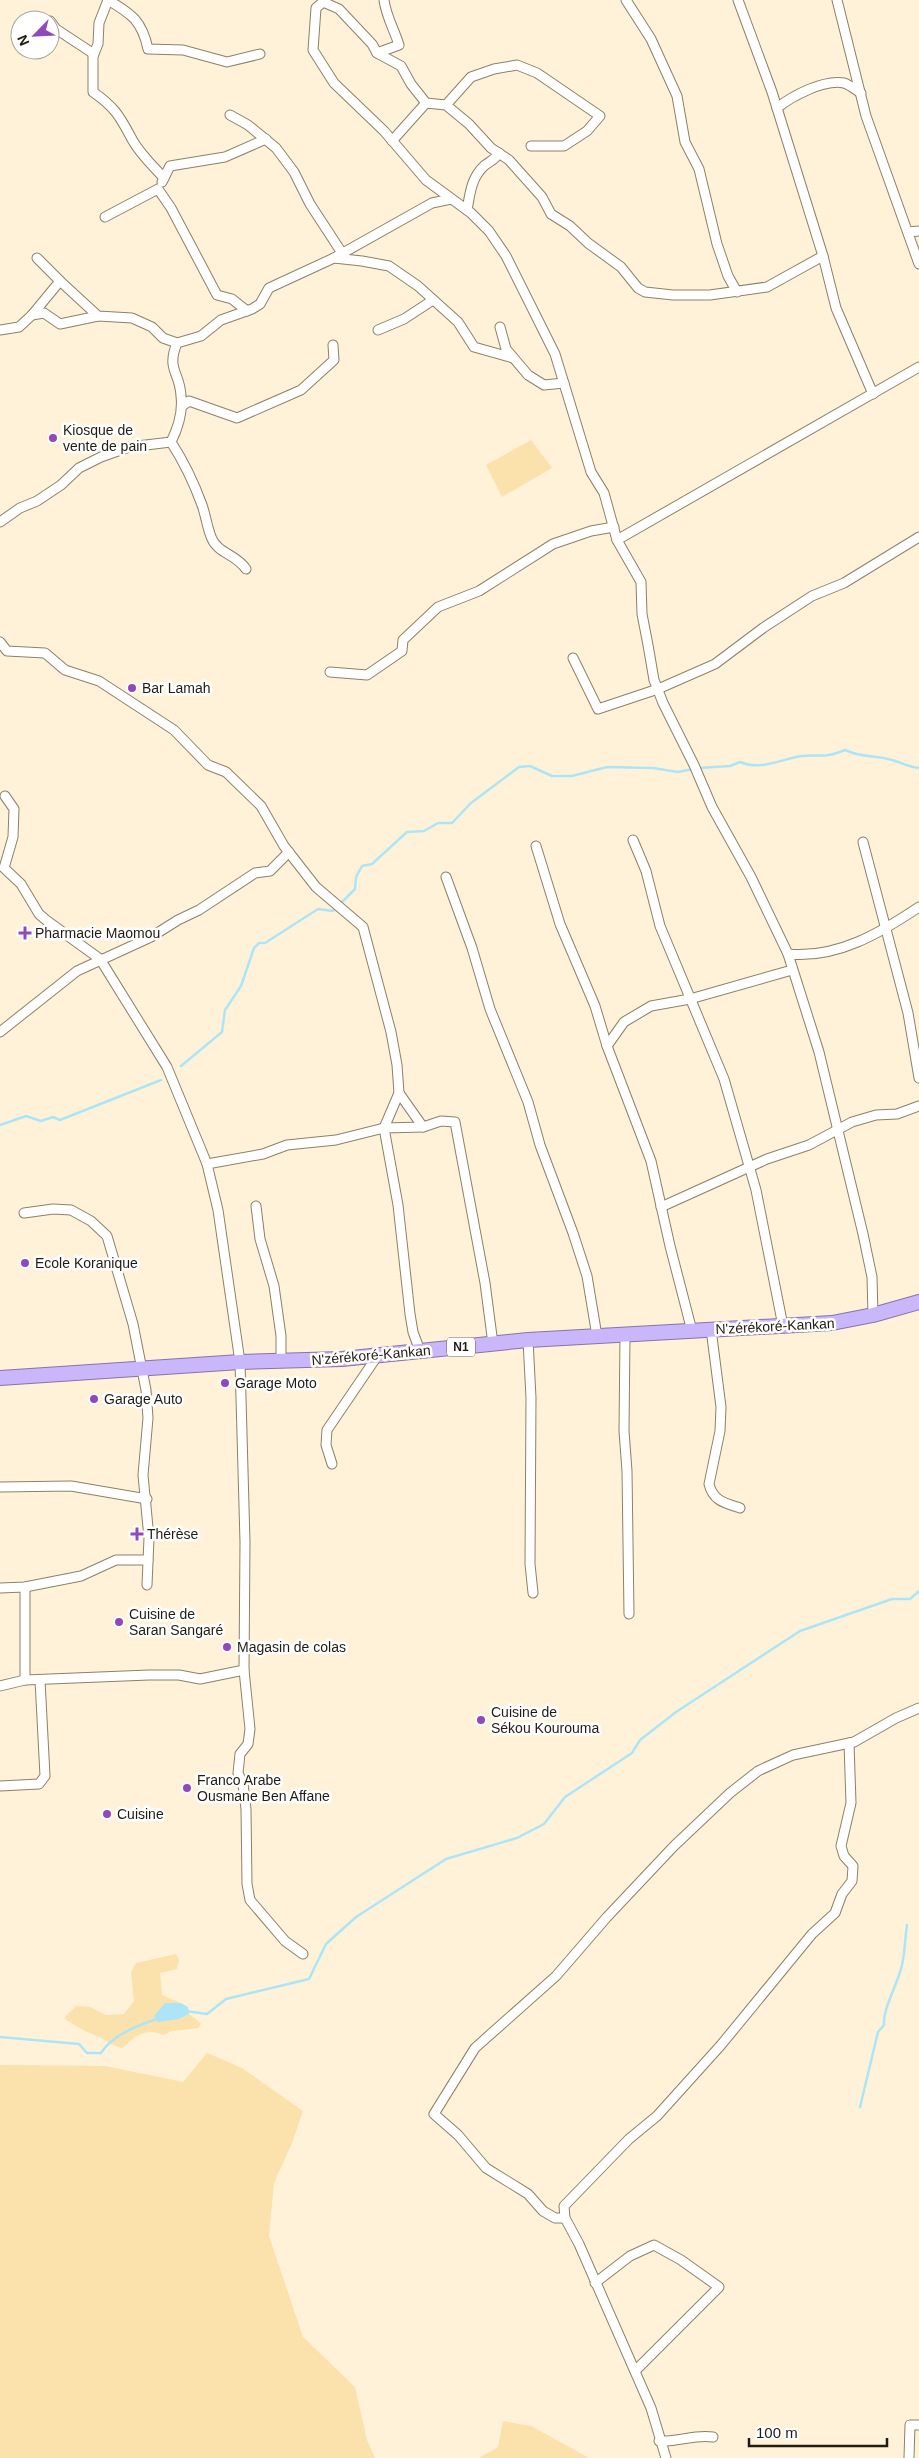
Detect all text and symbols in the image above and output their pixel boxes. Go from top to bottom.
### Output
north arrow [10,10,60,60]
text: N [14,32,32,48]
place label: Kiosque de vente de pain [63,422,147,454]
marker: Kiosque de vente de pain [47,432,59,444]
place label: Bar Lamah [142,680,210,696]
marker: Bar Lamah [126,682,138,694]
place label: Pharmacie Maomou [35,925,160,941]
marker: Pharmacie Maomou [19,927,31,939]
place label: Ecole Koranique [35,1255,138,1271]
marker: Ecole Koranique [19,1257,31,1269]
street label: N'zérékoré-Kankan [715,1315,835,1337]
road number: N1 [447,1338,475,1356]
street label: N'zérékoré-Kankan [311,1342,431,1368]
place label: Garage Moto [235,1375,317,1391]
marker: Garage Moto [219,1377,231,1389]
place label: Garage Auto [104,1391,183,1407]
marker: Garage Auto [88,1393,100,1405]
place label: Thérèse [147,1526,199,1542]
marker: Thérèse [131,1528,143,1540]
place label: Cuisine de Saran Sangaré [129,1606,223,1638]
marker: Cuisine de Saran Sangaré [113,1616,125,1628]
place label: Magasin de colas [237,1639,346,1655]
marker: Magasin de colas [221,1641,233,1653]
place label: Cuisine de Sékou Kourouma [491,1704,599,1736]
marker: Cuisine de Sékou Kourouma [475,1714,487,1726]
place label: Franco Arabe Ousmane Ben Affane [197,1772,330,1804]
marker: Franco Arabe Ousmane Ben Affane [181,1782,193,1794]
place label: Cuisine [117,1806,164,1822]
marker: Cuisine [101,1808,113,1820]
scale bar [749,2416,886,2448]
text: 100 m [756,2424,798,2441]

